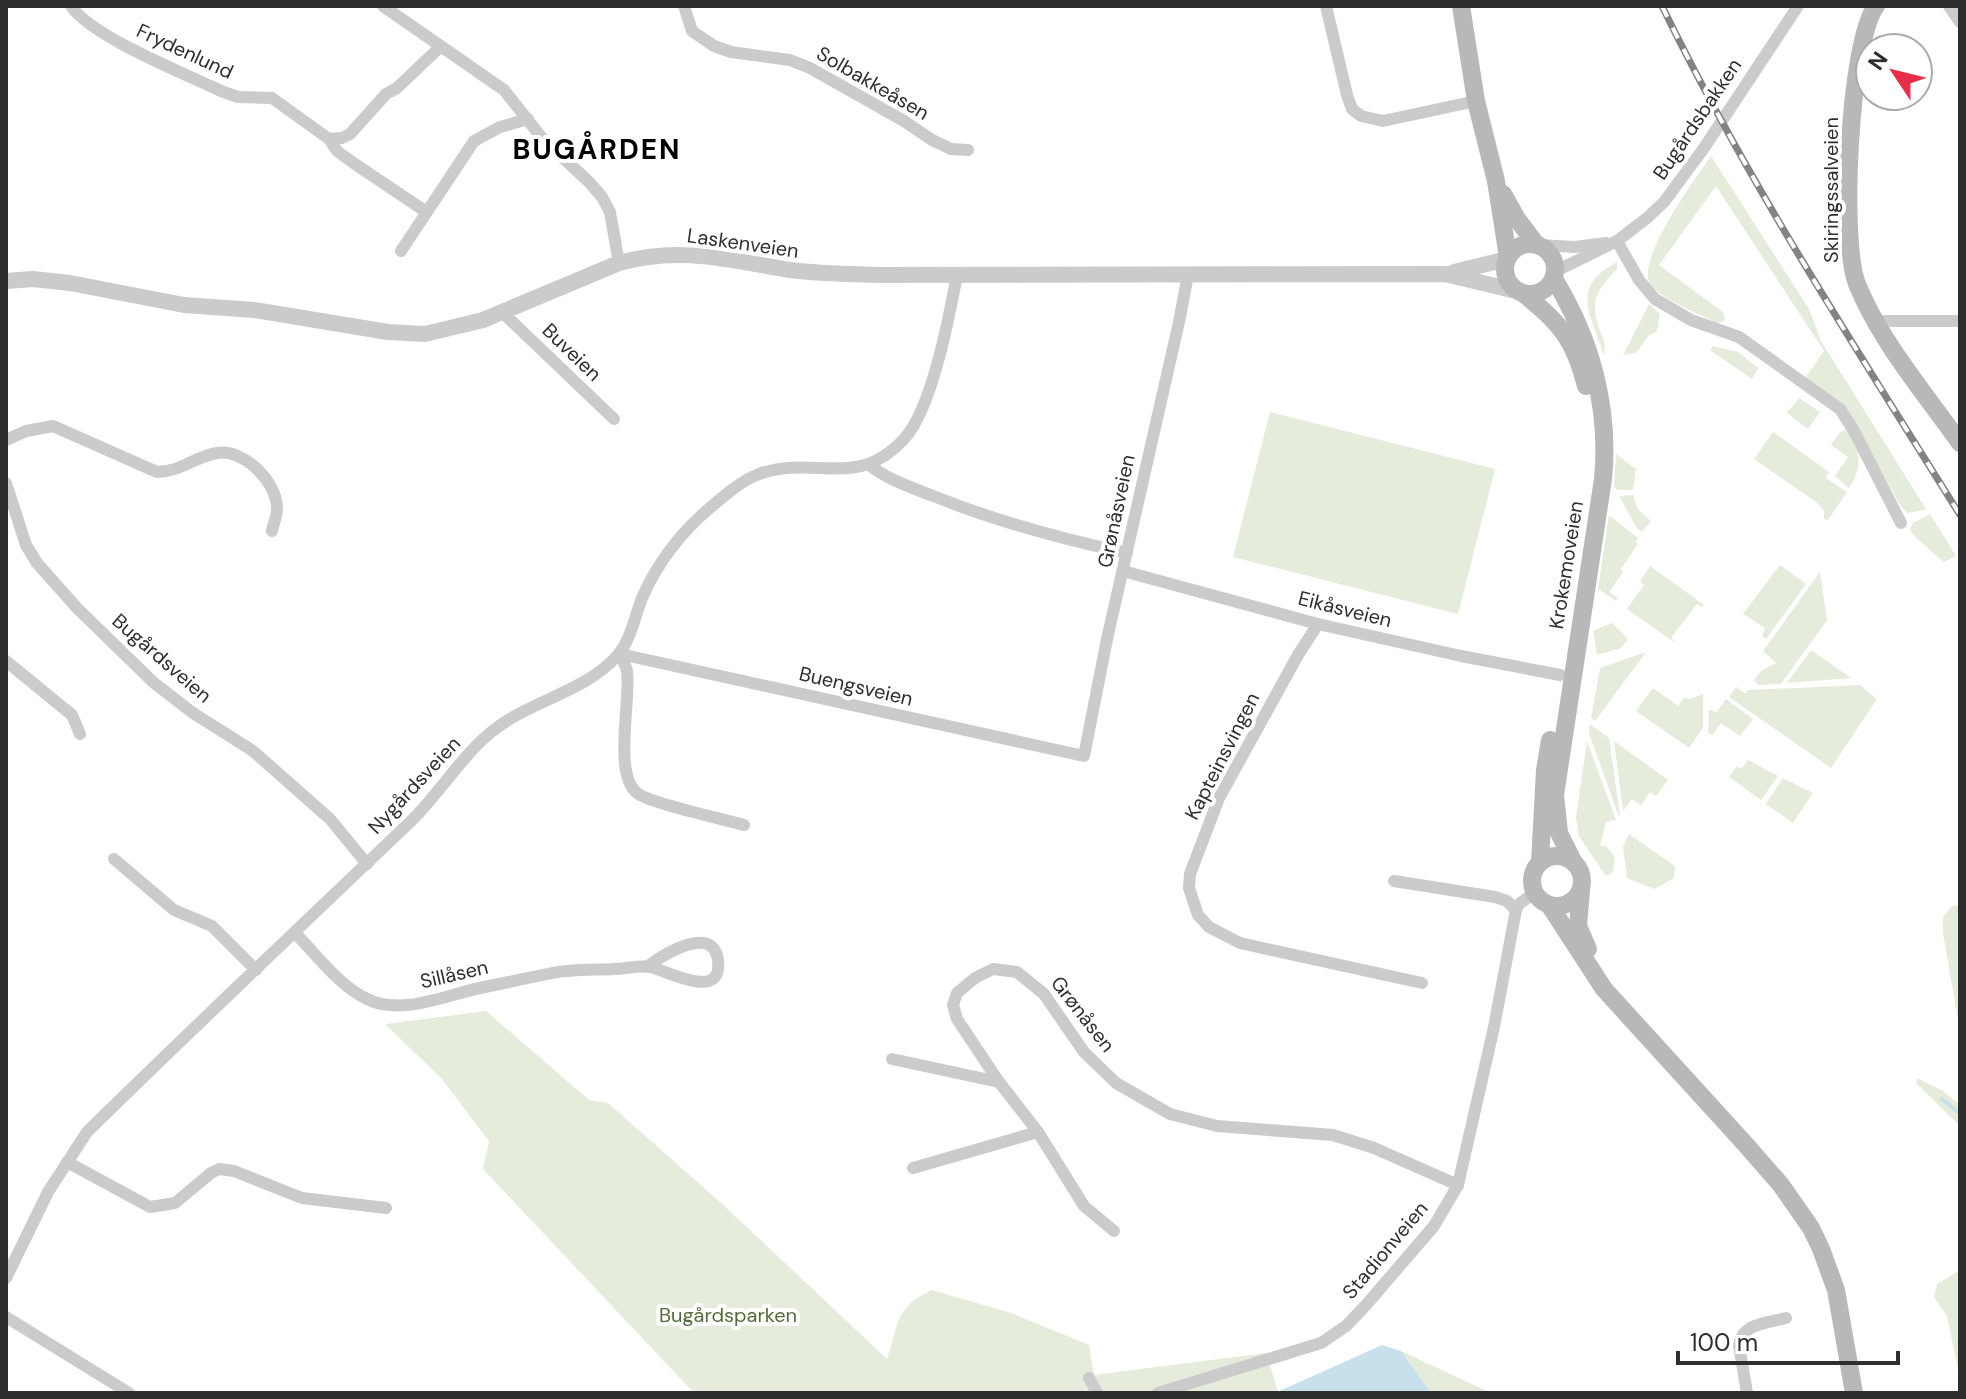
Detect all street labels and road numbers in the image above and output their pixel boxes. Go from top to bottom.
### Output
street label: Frydenlund [133,17,237,85]
street label: Solbakkeåsen [812,40,934,126]
street label: Bugårdsbakken [1647,53,1747,185]
street label: Skiringssalveien [1818,117,1844,263]
street label: Laskenveien [685,222,801,264]
street label: Buveien [537,317,607,387]
street label: Grønåsveien [1091,452,1141,570]
street label: Krokemoveien [1543,499,1589,631]
street label: Eikåsveien [1296,585,1394,633]
street label: Bugårdsveien [107,608,217,708]
street label: Buengsveien [797,660,915,712]
street label: Kapteinsvingen [1179,688,1265,824]
street label: Nygårdsveien [362,731,466,839]
street label: Sillåsen [417,954,491,994]
street label: Grønåsen [1045,971,1121,1057]
street label: Stadionveien [1337,1196,1433,1304]

